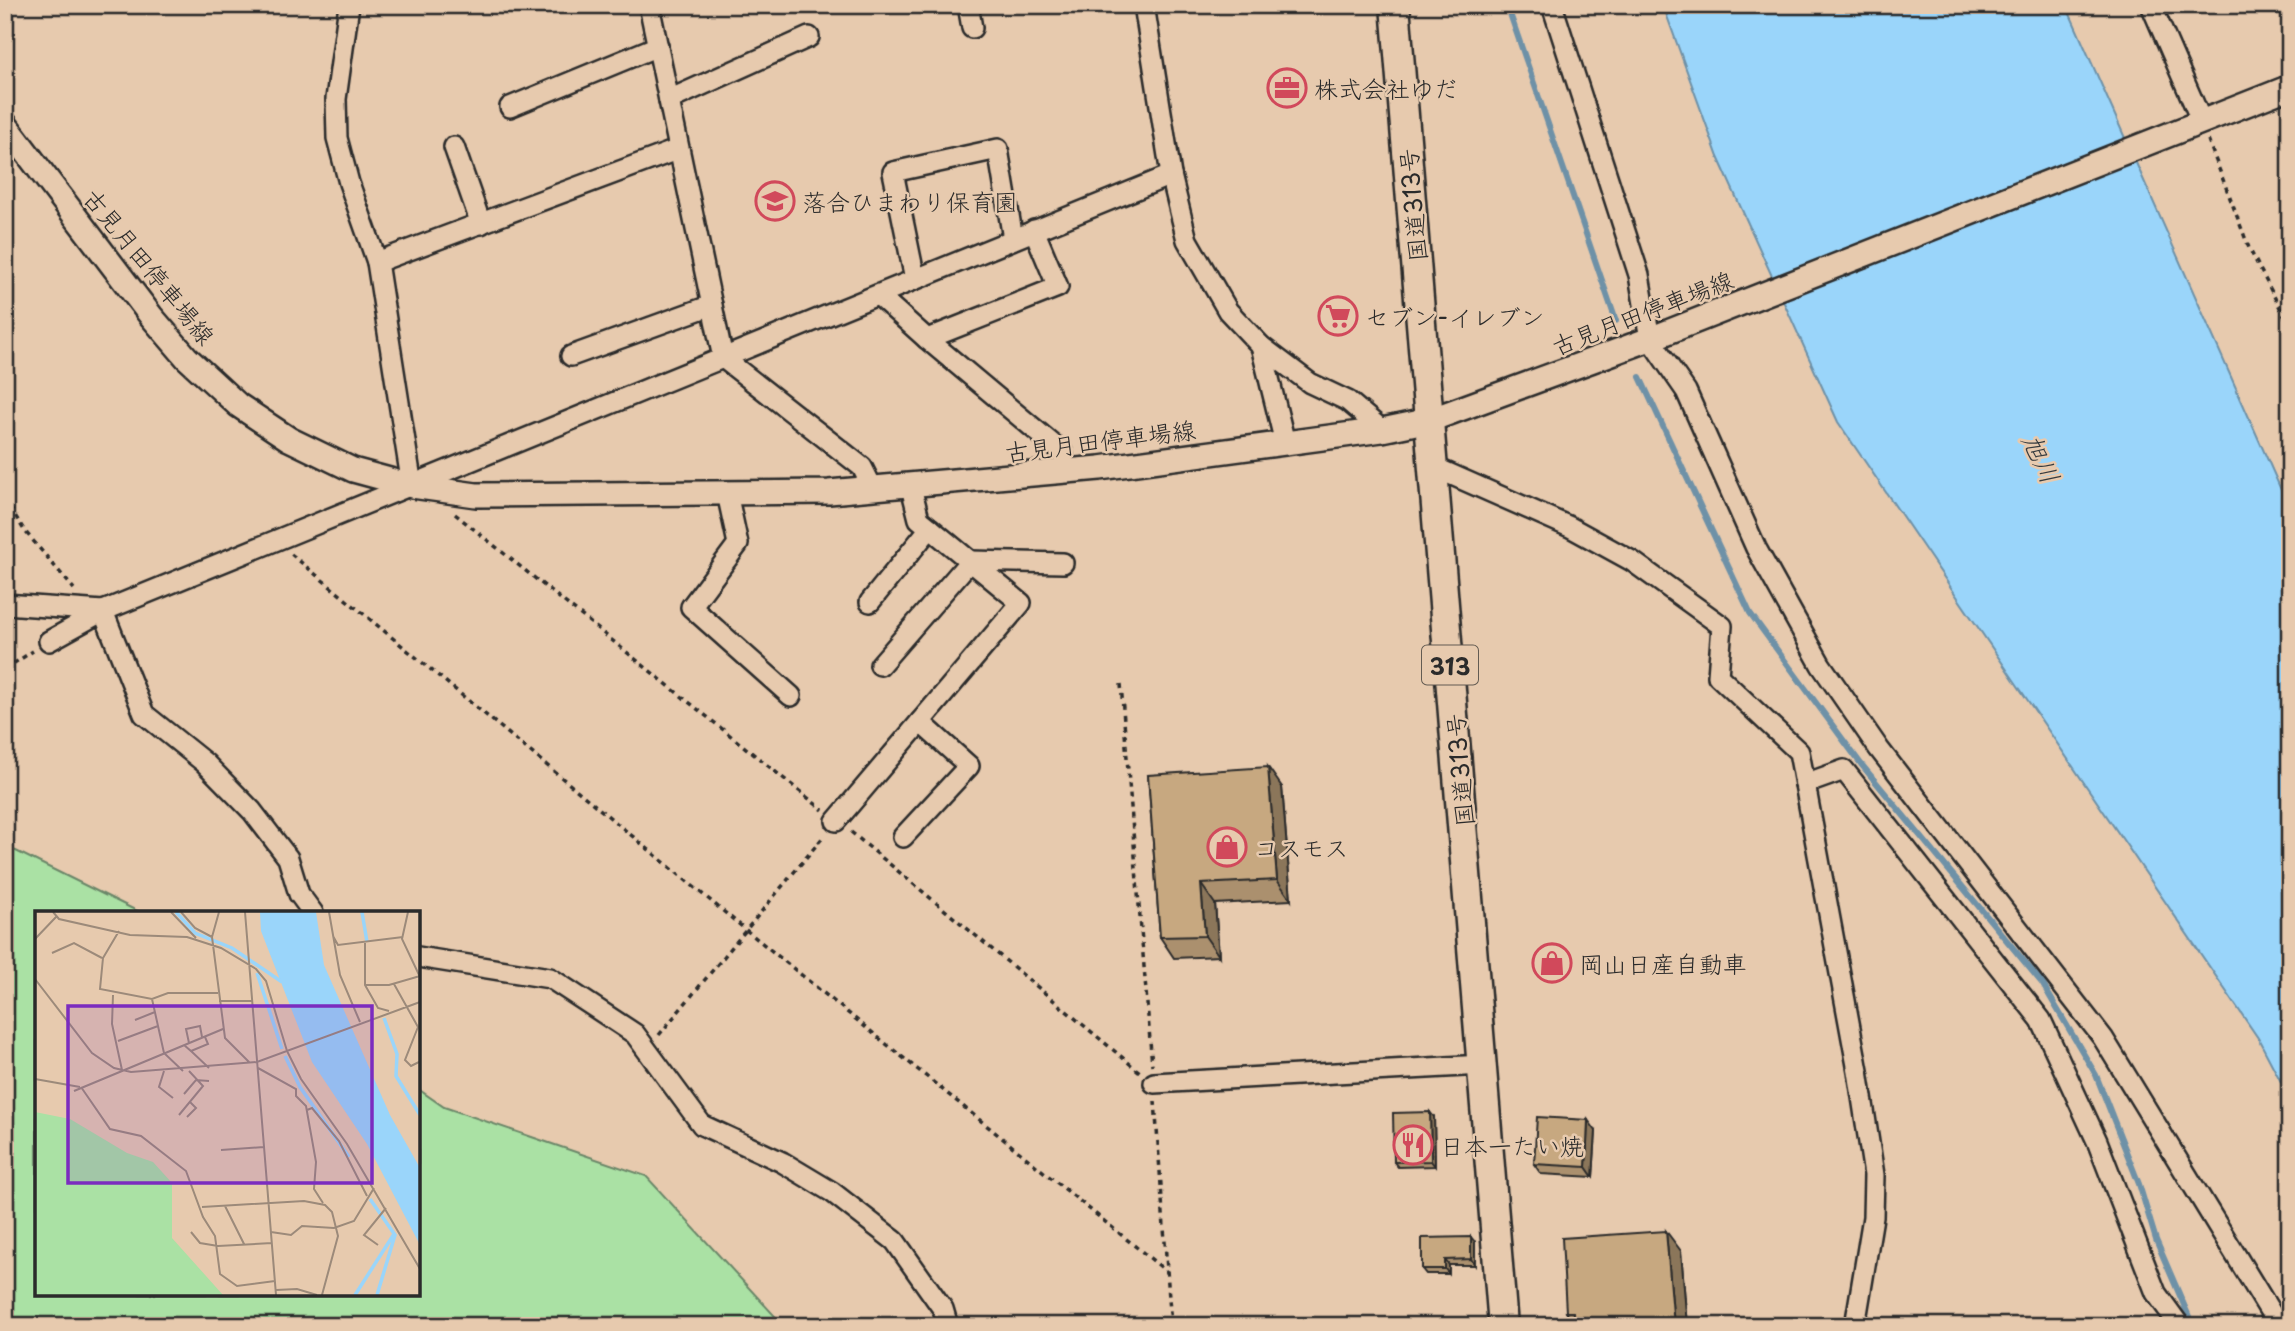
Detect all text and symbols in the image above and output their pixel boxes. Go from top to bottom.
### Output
office icon: 株式会社ゆだ [1266,67,1308,109]
place label: 株式会社ゆだ [1314,70,1458,106]
street label: 国道313号 [1389,147,1435,263]
street label: 古見月田停車場線 [76,180,224,352]
school or university icon: 落合ひまわり保育園 [754,180,796,222]
place label: 落合ひまわり保育園 [802,183,1018,219]
street label: 古見月田停車場線 [1546,261,1738,363]
supermarket icon: セブン-イレブン [1317,295,1359,337]
place label: セブン-イレブン [1365,298,1545,334]
street label: 古見月田停車場線 [1003,410,1197,470]
water label: 旭川 [2013,426,2071,490]
road number: 313 [1422,646,1478,684]
street label: 国道313号 [1436,712,1482,828]
shop icon: コスモス [1206,826,1248,868]
place label: コスモス [1254,829,1349,865]
inset map [35,911,420,1296]
shop icon: 岡山日産自動車 [1531,942,1573,984]
place label: 岡山日産自動車 [1579,945,1747,981]
restaurant icon: 日本一たい焼 [1392,1124,1434,1166]
place label: 日本一たい焼 [1440,1127,1584,1163]

